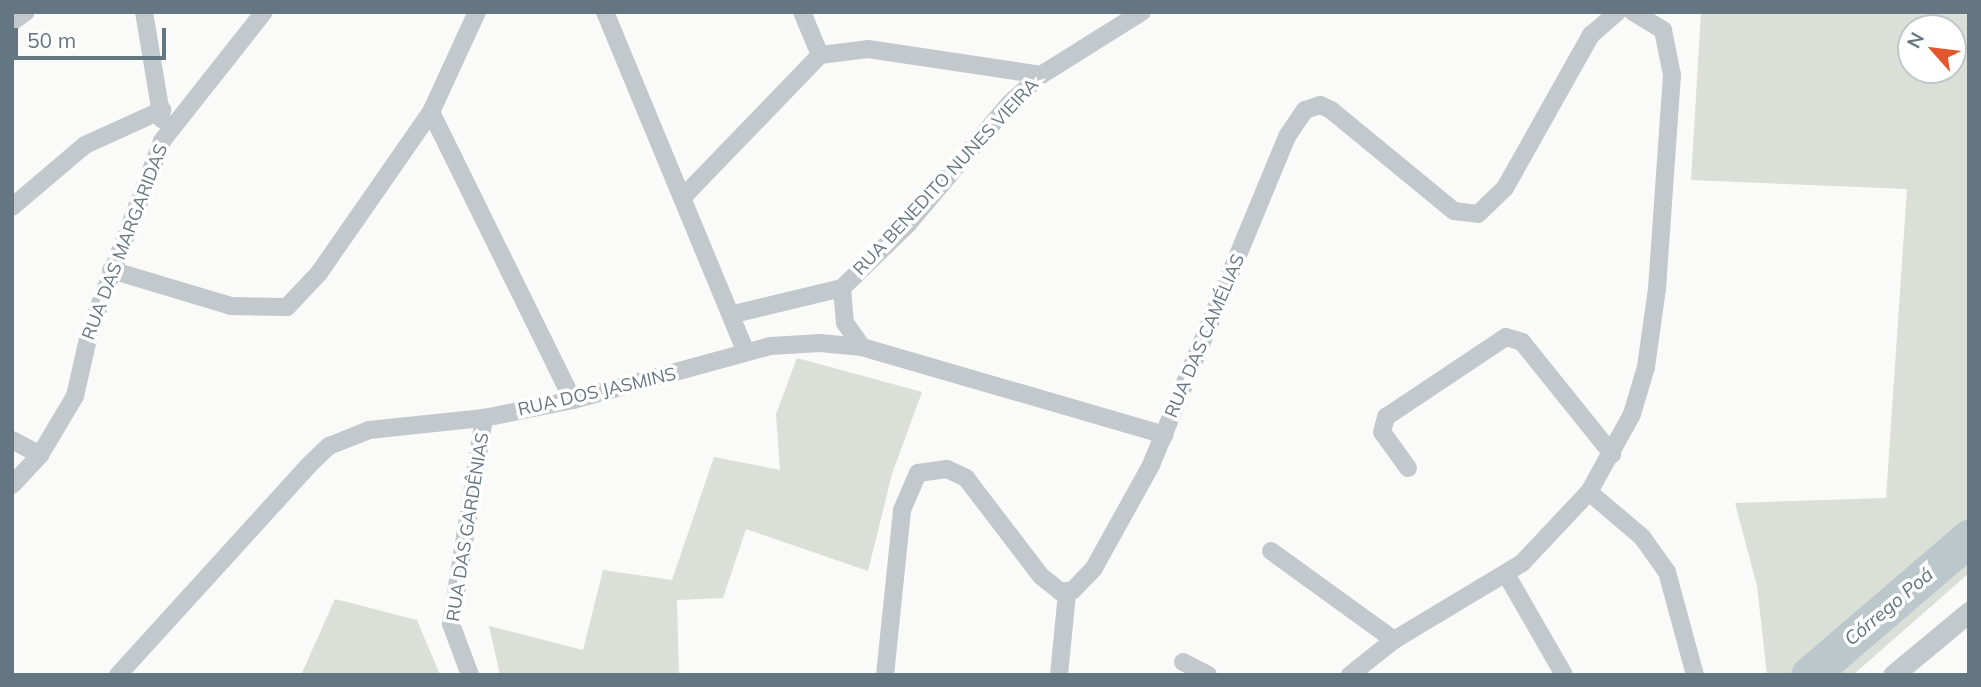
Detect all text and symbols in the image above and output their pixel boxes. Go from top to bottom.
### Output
scale bar [18,14,170,58]
north arrow [1897,14,1967,84]
text: 50 m [27,27,76,53]
text: N [1901,28,1929,52]
street label: RUA BENEDITO NUNES VIEIRA [849,74,1043,280]
street label: RUA DAS MARGARIDAS [78,141,172,343]
street label: RUA DAS CAMÉLIAS [1161,251,1249,421]
street label: RUA DOS JASMINS [516,363,678,421]
street label: RUA DAS GARDÊNIAS [442,431,494,623]
water label: Córrego Poá [1840,563,1938,651]

